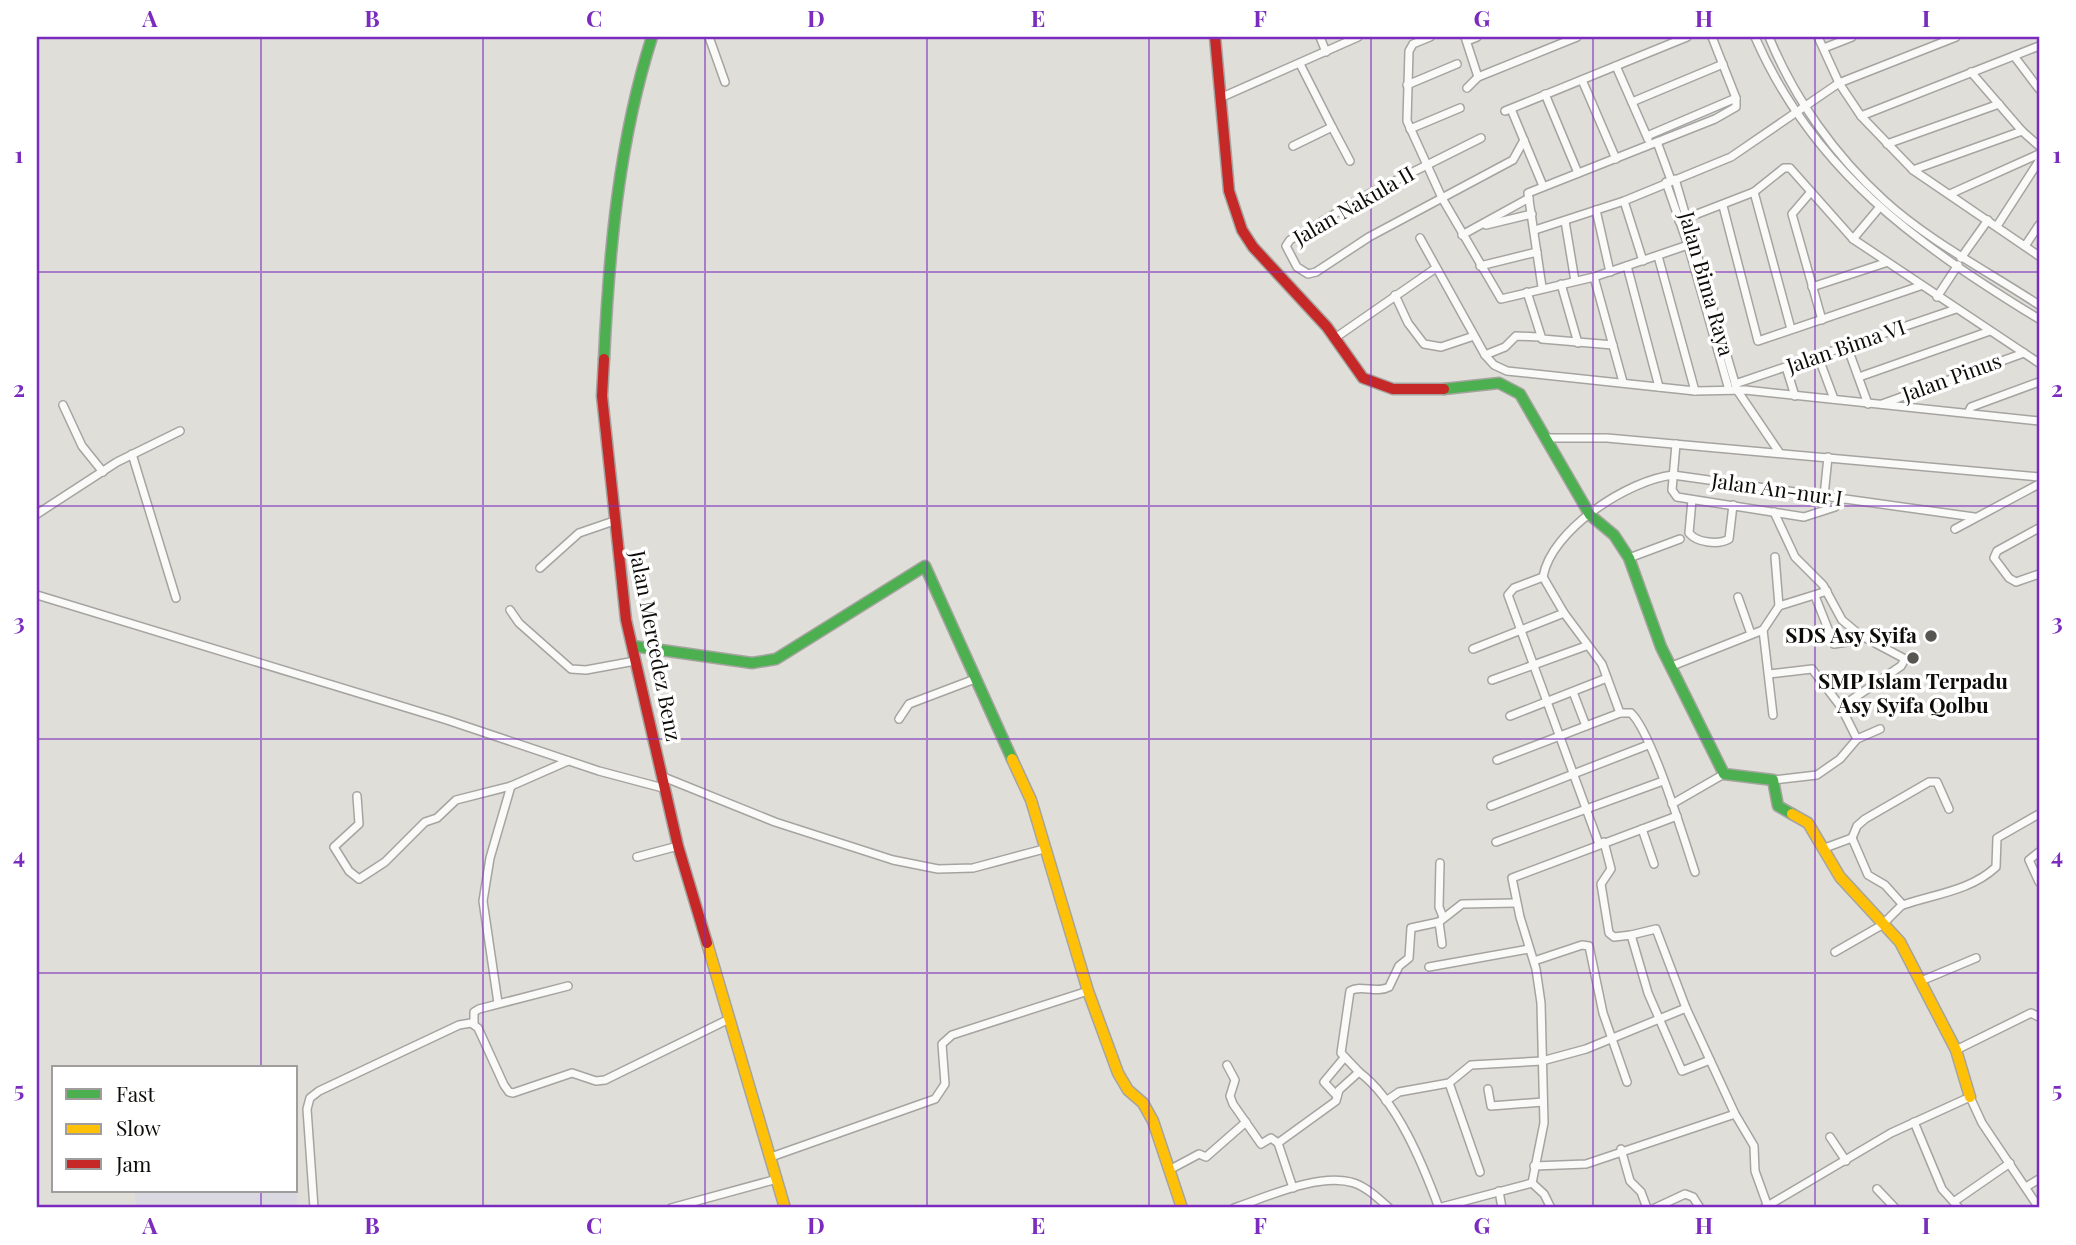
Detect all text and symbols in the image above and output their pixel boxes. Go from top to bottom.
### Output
text: A [141,2,158,33]
text: B [364,2,380,33]
text: C [586,2,602,33]
text: D [807,2,825,33]
text: E [1031,2,1045,33]
text: F [1253,2,1267,33]
text: G [1474,2,1491,33]
text: H [1695,2,1713,33]
text: I [1922,2,1930,33]
text: 1 [15,138,24,169]
text: 1 [2053,138,2062,169]
street label: Jalan Nakula II [1287,158,1419,251]
street label: Jalan Bima Raya [1674,207,1742,360]
street label: Jalan Bima VI [1781,312,1908,379]
street label: Jalan Pinus [1897,345,2005,407]
text: 2 [13,372,25,403]
text: 2 [2051,372,2063,403]
street label: Jalan An-nur I [1709,465,1845,511]
street label: Jalan Mercedez Benz [625,547,689,743]
text: 3 [13,605,25,636]
text: 3 [2051,605,2063,636]
place label: SDS Asy Syifa [1785,620,1917,648]
marker: SDS Asy Syifa [1923,628,1939,644]
marker: SMP Islam Terpadu Asy Syifa Qolbu [1905,650,1921,666]
place label: SMP Islam Terpadu Asy Syifa Qolbu [1818,666,2008,718]
text: 4 [13,839,25,870]
text: 4 [2051,839,2063,870]
legend [52,1066,298,1192]
text: 5 [14,1073,24,1104]
text: 5 [2052,1073,2062,1104]
text: Fast [116,1079,155,1107]
text: Slow [116,1113,161,1141]
text: Jam [115,1149,152,1177]
text: A [141,1209,158,1240]
text: B [364,1209,380,1240]
text: C [586,1209,602,1240]
text: D [807,1209,825,1240]
text: E [1031,1209,1045,1240]
text: F [1253,1209,1267,1240]
text: G [1474,1209,1491,1240]
text: H [1695,1209,1713,1240]
text: I [1922,1209,1930,1240]

